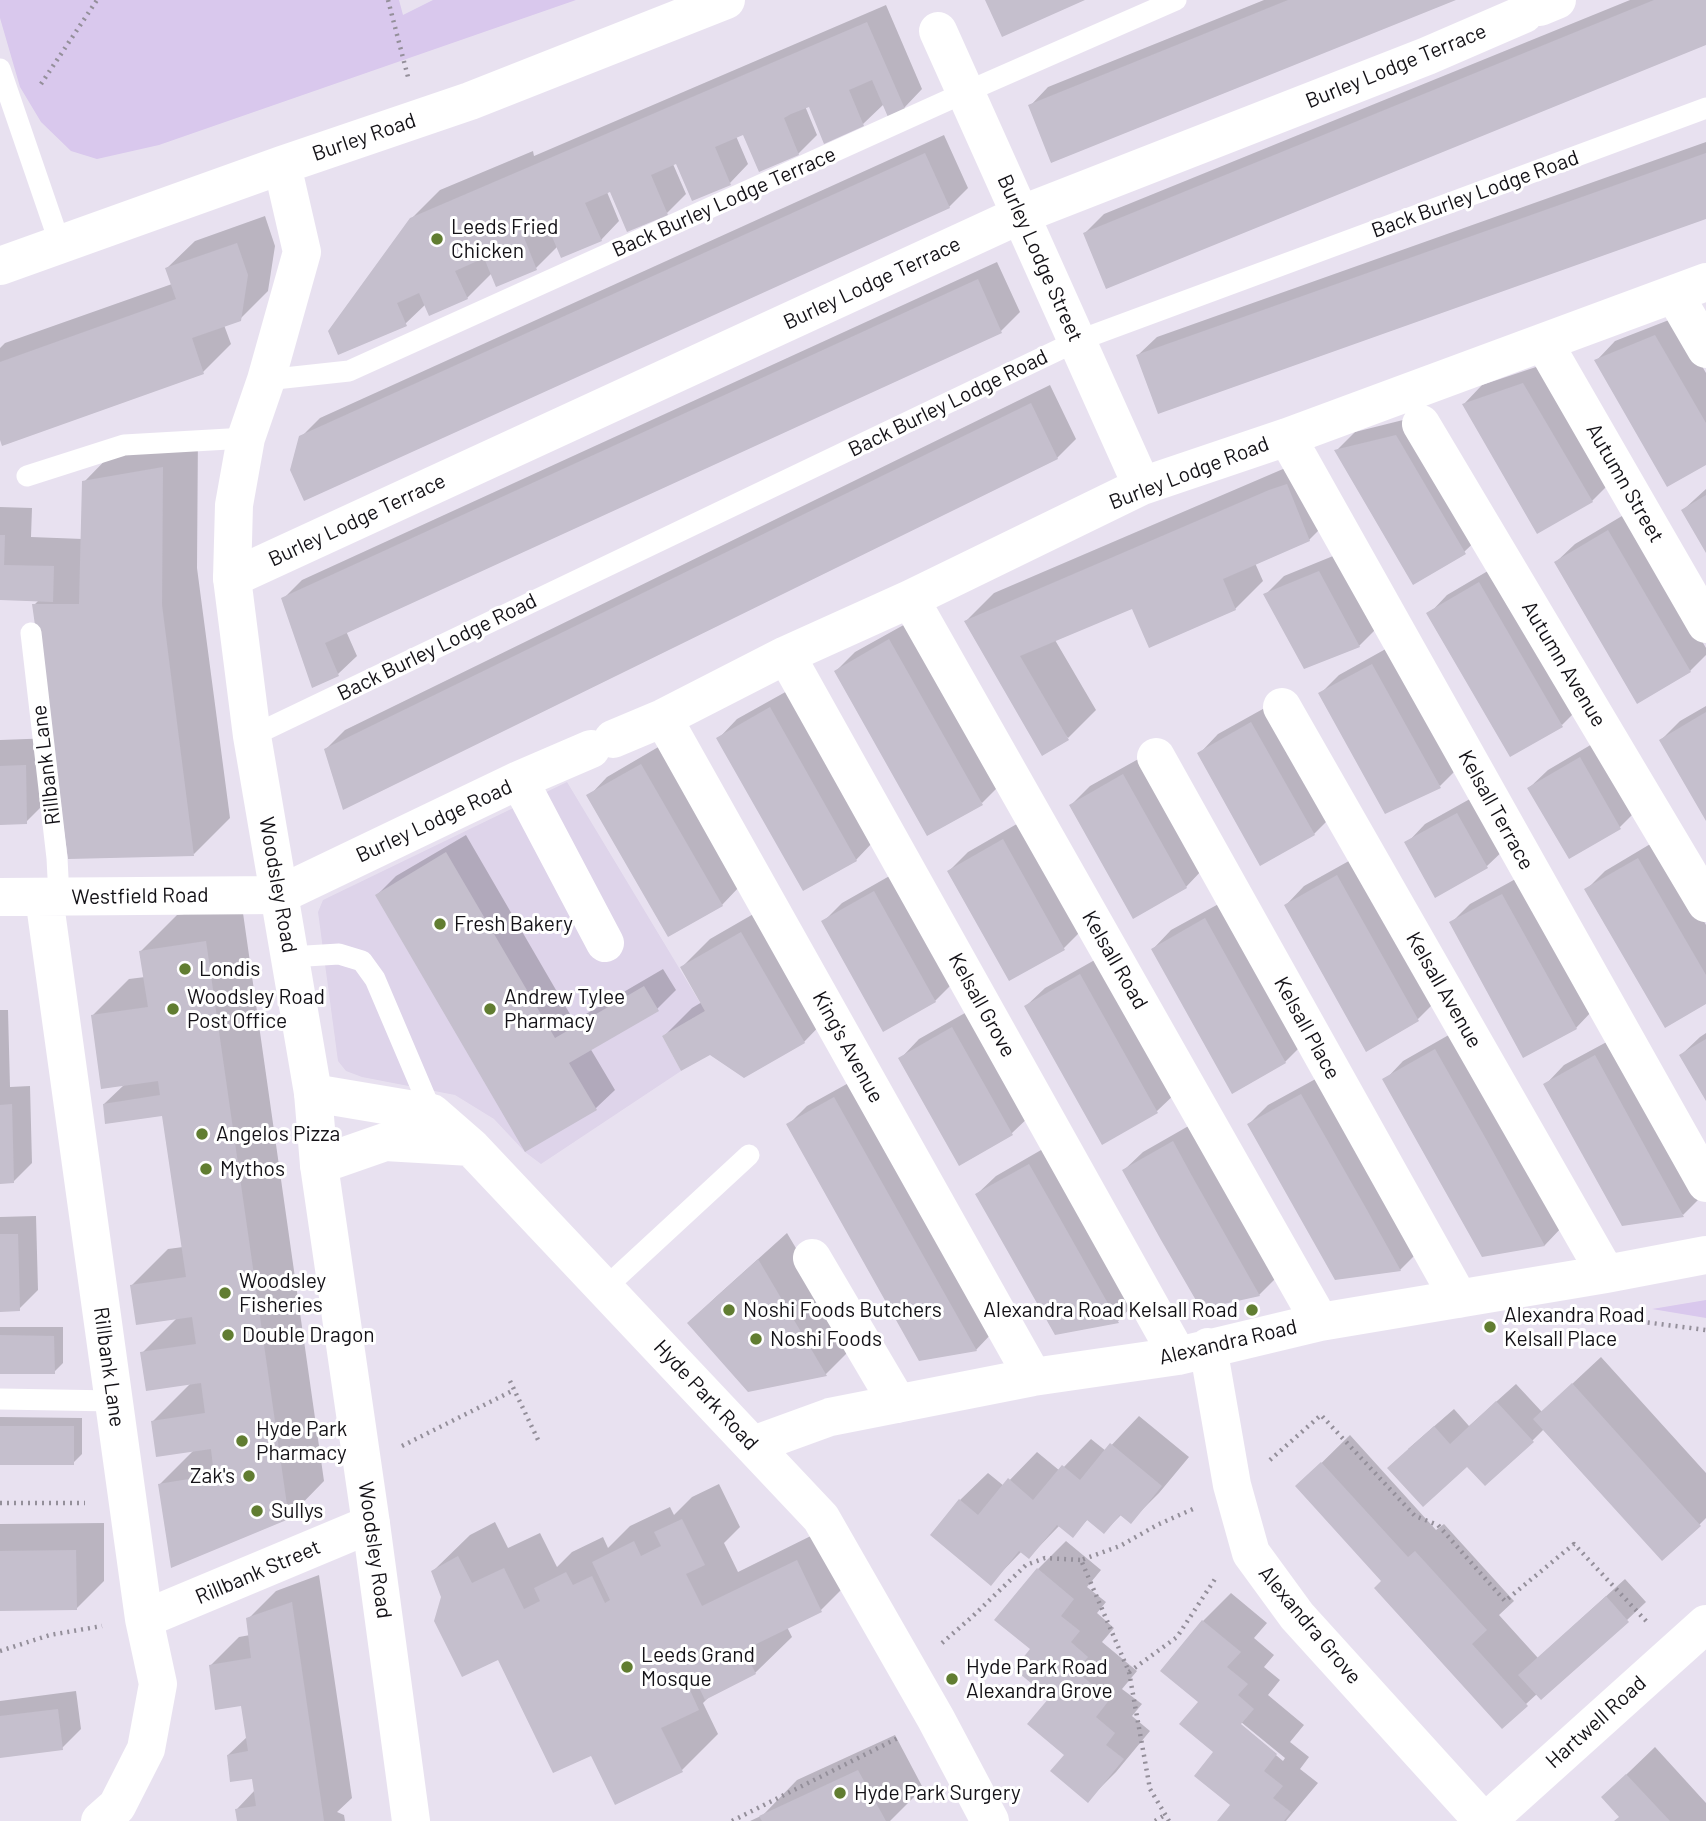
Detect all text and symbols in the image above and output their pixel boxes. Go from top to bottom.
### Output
street label: Burley Lodge Terrace [1302,18,1490,114]
street label: Burley Road [309,108,419,166]
street label: Back Burley Lodge Terrace [608,141,840,263]
street label: Back Burley Lodge Road [1368,145,1582,243]
street label: Burley Lodge Street [992,171,1088,345]
place label: Leeds Fried Chicken [451,214,558,264]
marker: Leeds Fried Chicken [429,231,445,247]
street label: Burley Lodge Terrace [779,231,965,335]
street label: Back Burley Lodge Road [844,344,1052,462]
street label: Autumn Street [1581,419,1669,547]
street label: Burley Lodge Road [1105,431,1273,515]
street label: Burley Lodge Terrace [264,468,450,572]
street label: Back Burley Lodge Road [333,588,541,706]
street label: Autumn Avenue [1516,596,1612,732]
street label: Rillbank Lane [26,703,66,827]
street label: Kelsall Terrace [1453,746,1539,874]
street label: Burley Lodge Road [352,774,516,868]
street label: Woodsley Road [254,815,302,955]
street label: Westfield Road [71,882,209,910]
street label: Kelsall Road [1077,906,1153,1014]
place label: Fresh Bakery [454,911,573,937]
marker: Fresh Bakery [432,916,448,932]
street label: Kelsall Avenue [1401,927,1487,1053]
street label: Kelsall Grove [943,948,1021,1062]
place label: Londis [199,956,260,982]
marker: Londis [177,961,193,977]
street label: Kelsall Place [1269,972,1345,1084]
place label: Woodsley Road Post Office [187,984,325,1034]
place label: Andrew Tylee Pharmacy [504,984,625,1034]
street label: King's Avenue [807,987,889,1107]
marker: Woodsley Road Post Office [165,1001,181,1017]
marker: Andrew Tylee Pharmacy [482,1001,498,1017]
place label: Angelos Pizza [216,1121,340,1147]
marker: Angelos Pizza [194,1126,210,1142]
place label: Mythos [220,1156,285,1182]
marker: Mythos [198,1161,214,1177]
place label: Woodsley Fisheries [239,1268,326,1318]
marker: Woodsley Fisheries [217,1285,233,1301]
place label: Noshi Foods Butchers [743,1297,942,1323]
place label: Alexandra Road Kelsall Road [983,1297,1238,1323]
marker: Noshi Foods Butchers [721,1302,737,1318]
marker: Alexandra Road Kelsall Road [1244,1302,1260,1318]
place label: Alexandra Road Kelsall Place [1504,1302,1645,1352]
street label: Rillbank Lane [88,1305,130,1429]
street label: Alexandra Road [1157,1314,1299,1370]
marker: Alexandra Road Kelsall Place [1482,1319,1498,1335]
place label: Double Dragon [242,1322,375,1348]
place label: Noshi Foods [770,1326,882,1352]
marker: Double Dragon [220,1327,236,1343]
marker: Noshi Foods [748,1331,764,1347]
street label: Hyde Park Road [648,1335,764,1455]
place label: Hyde Park Pharmacy [256,1416,347,1466]
marker: Hyde Park Pharmacy [234,1433,250,1449]
place label: Zak's [190,1463,235,1489]
marker: Zak's [241,1468,257,1484]
street label: Woodsley Road [353,1480,397,1620]
place label: Sullys [271,1498,323,1524]
marker: Sullys [249,1503,265,1519]
street label: Rillbank Street [192,1534,324,1610]
street label: Alexandra Grove [1253,1561,1367,1689]
place label: Leeds Grand Mosque [641,1642,755,1692]
place label: Hyde Park Road Alexandra Grove [966,1654,1113,1704]
marker: Leeds Grand Mosque [619,1659,635,1675]
street label: Hartwell Road [1541,1670,1651,1774]
marker: Hyde Park Road Alexandra Grove [944,1671,960,1687]
place label: Hyde Park Surgery [854,1780,1021,1806]
marker: Hyde Park Surgery [832,1785,848,1801]

